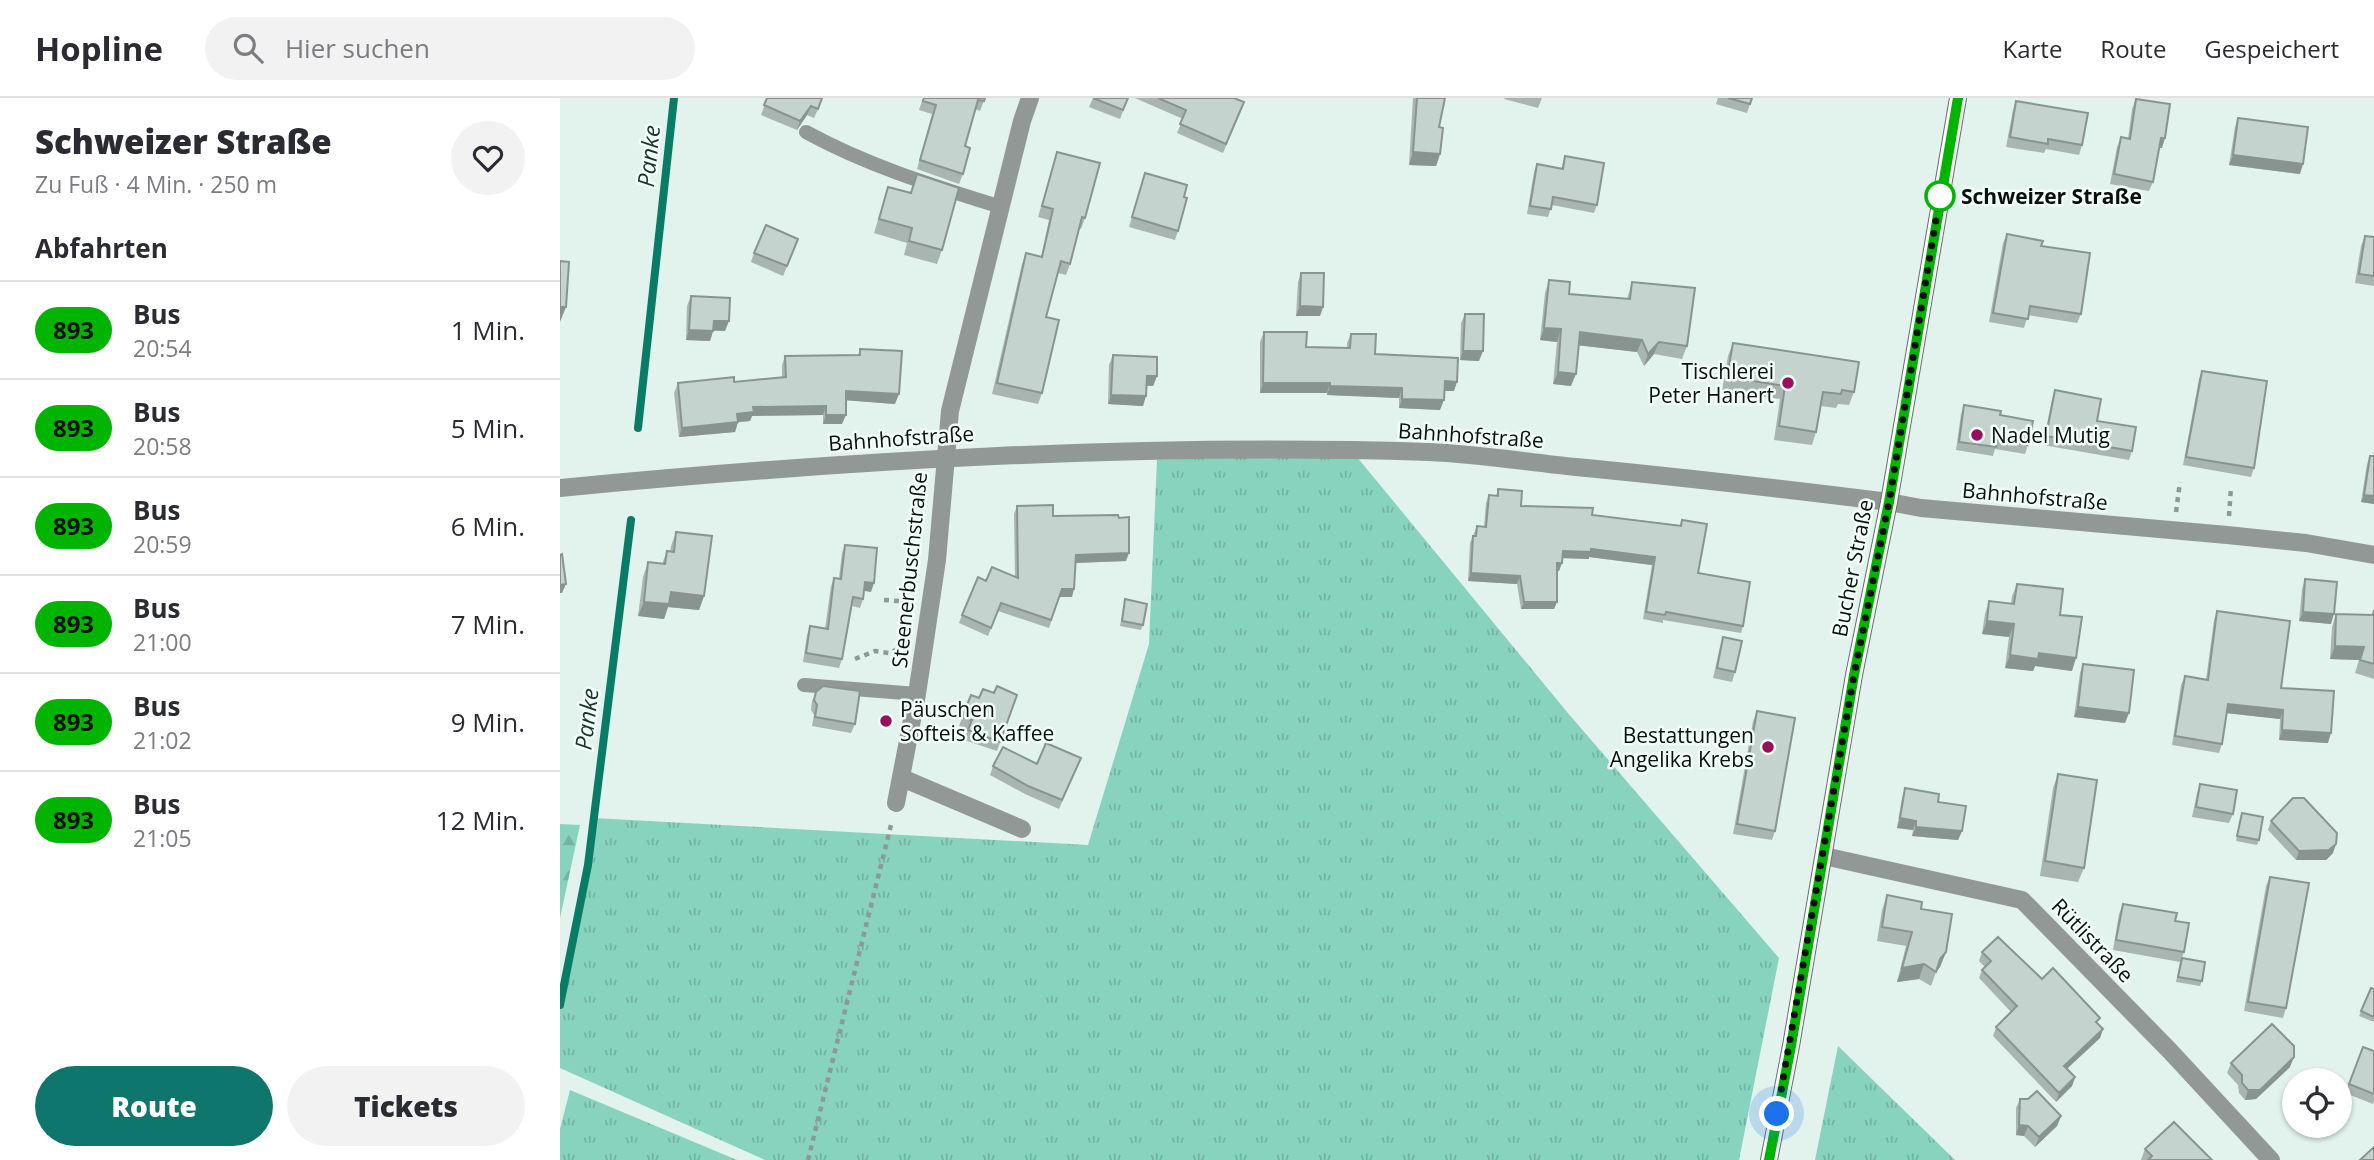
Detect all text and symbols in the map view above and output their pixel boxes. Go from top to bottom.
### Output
search box [205,17,695,80]
text: Hopline [35,26,163,71]
icon: search [229,29,267,67]
text: Hier suchen [285,30,430,66]
text: Karte [2002,32,2062,65]
text: Route [2100,32,2166,65]
text: Gespeichert [2204,32,2339,65]
text: Schweizer Straße [35,119,332,164]
button: heart [451,121,525,195]
water label: Panke [629,124,667,188]
text: Zu Fuß · 4 Min. · 250 m [35,168,277,200]
marker: Schweizer Straße [1925,181,1955,211]
place label: Schweizer Straße [1961,182,2142,210]
text: Abfahrten [35,230,168,266]
text: Bus [133,296,180,332]
text: 1 Min. [451,312,525,348]
text: 893 [53,313,94,346]
text: 20:54 [133,332,192,364]
place label: Tischlerei Peter Hanert [1648,357,1774,409]
marker: Tischlerei Peter Hanert [1780,375,1796,391]
text: Bus [133,394,180,430]
text: 5 Min. [451,410,525,446]
text: 893 [53,411,94,444]
street label: Bahnhofstraße [1397,416,1545,454]
street label: Bahnhofstraße [827,419,975,457]
place label: Nadel Mutig [1991,421,2110,449]
marker: Nadel Mutig [1969,427,1985,443]
text: 20:58 [133,430,192,462]
street label: Steenerbuschstraße [885,471,933,669]
street label: Bahnhofstraße [1961,476,2109,516]
text: Bus [133,492,180,528]
street label: Bucher Straße [1825,497,1879,639]
text: 6 Min. [451,508,525,544]
text: 893 [53,509,94,542]
text: 20:59 [133,528,192,560]
text: Bus [133,590,180,626]
text: 7 Min. [451,606,525,642]
text: 893 [53,607,94,640]
text: 21:00 [133,626,192,658]
water label: Panke [566,686,606,752]
text: Bus [133,688,180,724]
place label: Päuschen Softeis & Kaffee [900,695,1054,747]
text: 9 Min. [451,704,525,740]
text: 893 [53,705,94,738]
marker: Päuschen Softeis & Kaffee [878,713,894,729]
place label: Bestattungen Angelika Krebs [1610,721,1754,773]
text: 21:02 [133,724,192,756]
marker: Bestattungen Angelika Krebs [1760,739,1776,755]
text: Bus [133,786,180,822]
text: 12 Min. [436,802,525,838]
text: 893 [53,803,94,836]
text: 21:05 [133,822,192,854]
street label: Rütlistraße [2046,892,2140,988]
button: Route [35,1066,273,1146]
button: Tickets [287,1066,525,1146]
map controls [2282,1068,2352,1138]
button: locate [2282,1068,2352,1138]
your location [1759,1096,1794,1131]

